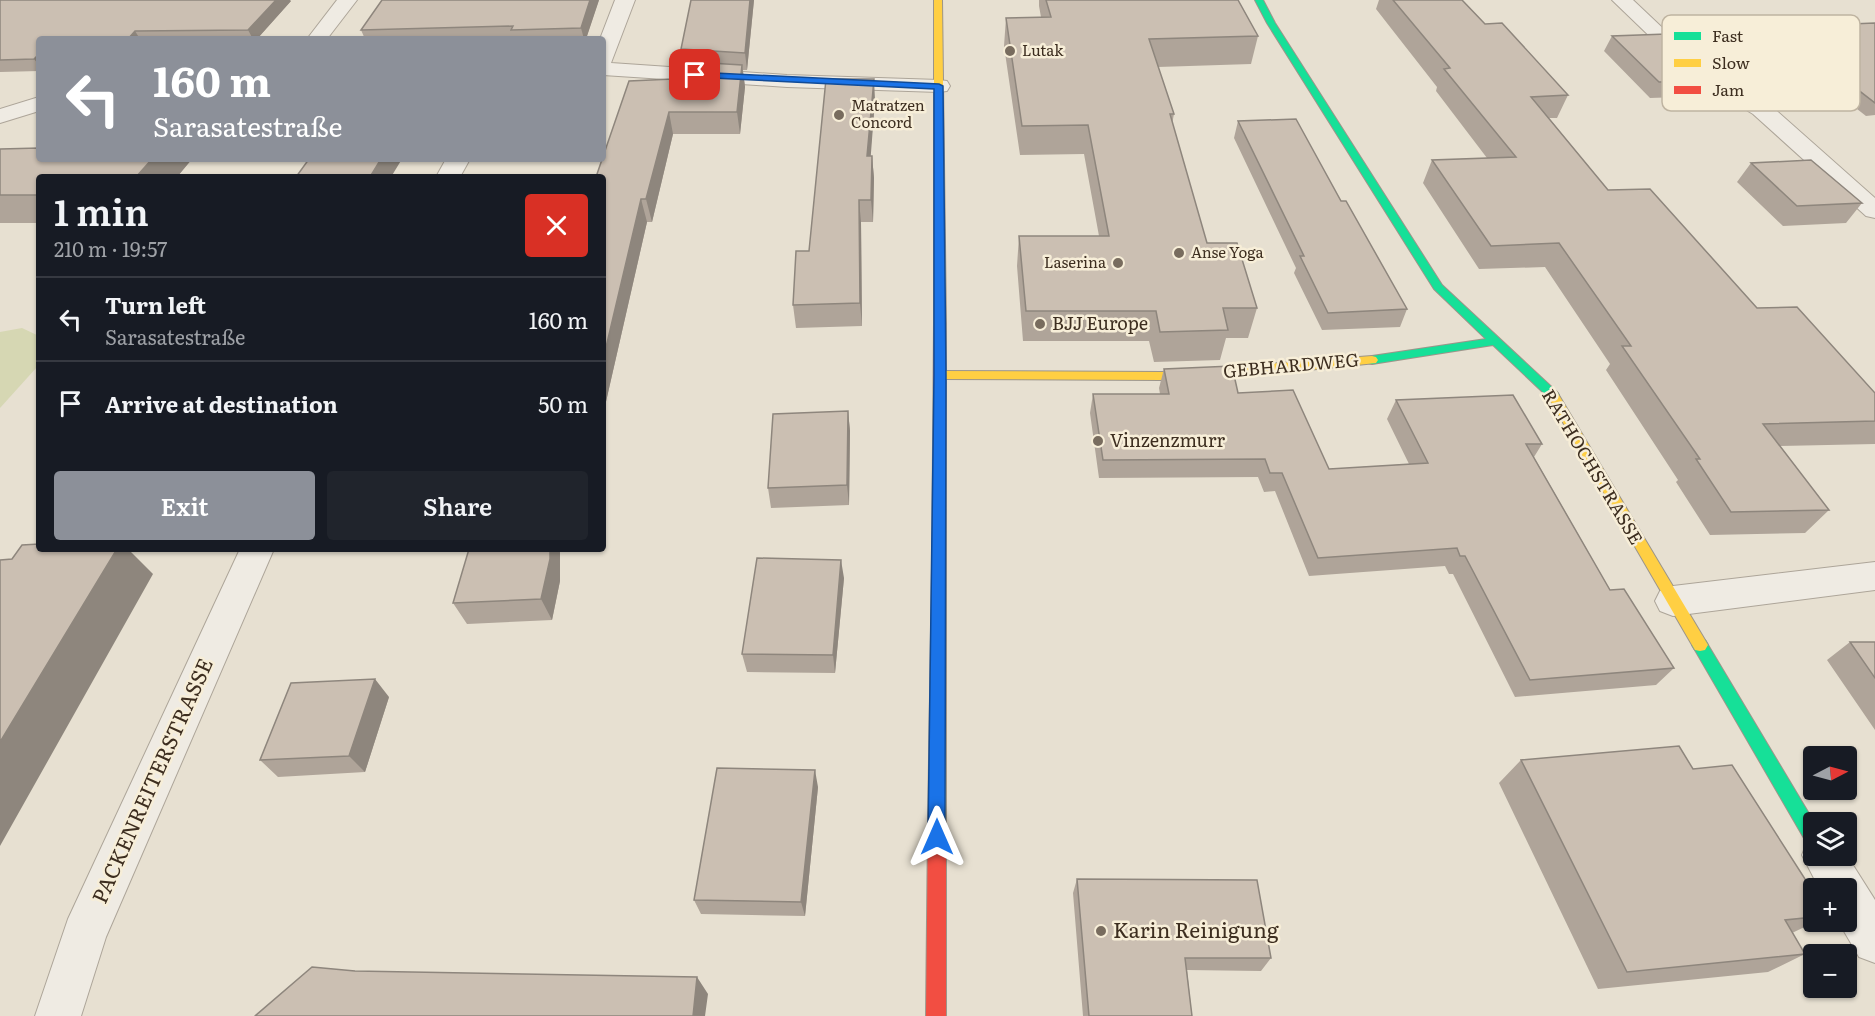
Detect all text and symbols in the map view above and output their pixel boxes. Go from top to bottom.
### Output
legend [1662,15,1860,111]
text: Fast [1712,23,1744,47]
place label: Lutak [1022,38,1064,61]
marker: Lutak [1003,44,1017,58]
text: 160 m [153,48,271,110]
pin [669,49,720,100]
text: Slow [1712,50,1750,74]
icon: arrive [678,58,711,91]
icon: left [54,60,132,138]
text: Jam [1712,77,1745,101]
place label: Matratzen Concord [851,93,925,133]
text: Sarasatestraße [153,105,342,145]
marker: Matratzen Concord [832,108,846,122]
text: 1 min [54,184,149,237]
button: close [525,194,588,257]
text: 210 m · 19:57 [54,233,167,263]
place label: Anse Yoga [1191,240,1264,263]
marker: Anse Yoga [1172,246,1186,260]
place label: Laserina [1044,250,1107,273]
marker: Laserina [1111,256,1125,270]
text: Turn left [105,288,206,321]
icon: left [54,303,87,336]
text: 160 m [529,303,588,336]
place label: BJJ Europe [1052,309,1148,336]
marker: BJJ Europe [1033,317,1047,331]
text: Sarasatestraße [105,321,245,351]
street label: GEBHARDWEG [1222,345,1360,384]
street label: RATHOCHSTRASSE [1536,383,1650,549]
icon: arrive [54,387,87,420]
text: Arrive at destination [105,387,338,420]
text: 50 m [538,387,588,420]
place label: Vinzenzmurr [1110,426,1225,453]
marker: Vinzenzmurr [1091,434,1105,448]
button: Exit [54,471,315,540]
button: Share [327,471,588,540]
street label: PACKENREITERSTRASSE [83,652,219,908]
north arrow [1803,746,1857,800]
map controls [1803,746,1857,998]
position arrow [905,805,969,869]
button: layers [1803,812,1857,866]
button: + [1803,878,1857,932]
place label: Karin Reinigung [1113,913,1279,944]
marker: Karin Reinigung [1094,924,1108,938]
button: − [1803,944,1857,998]

